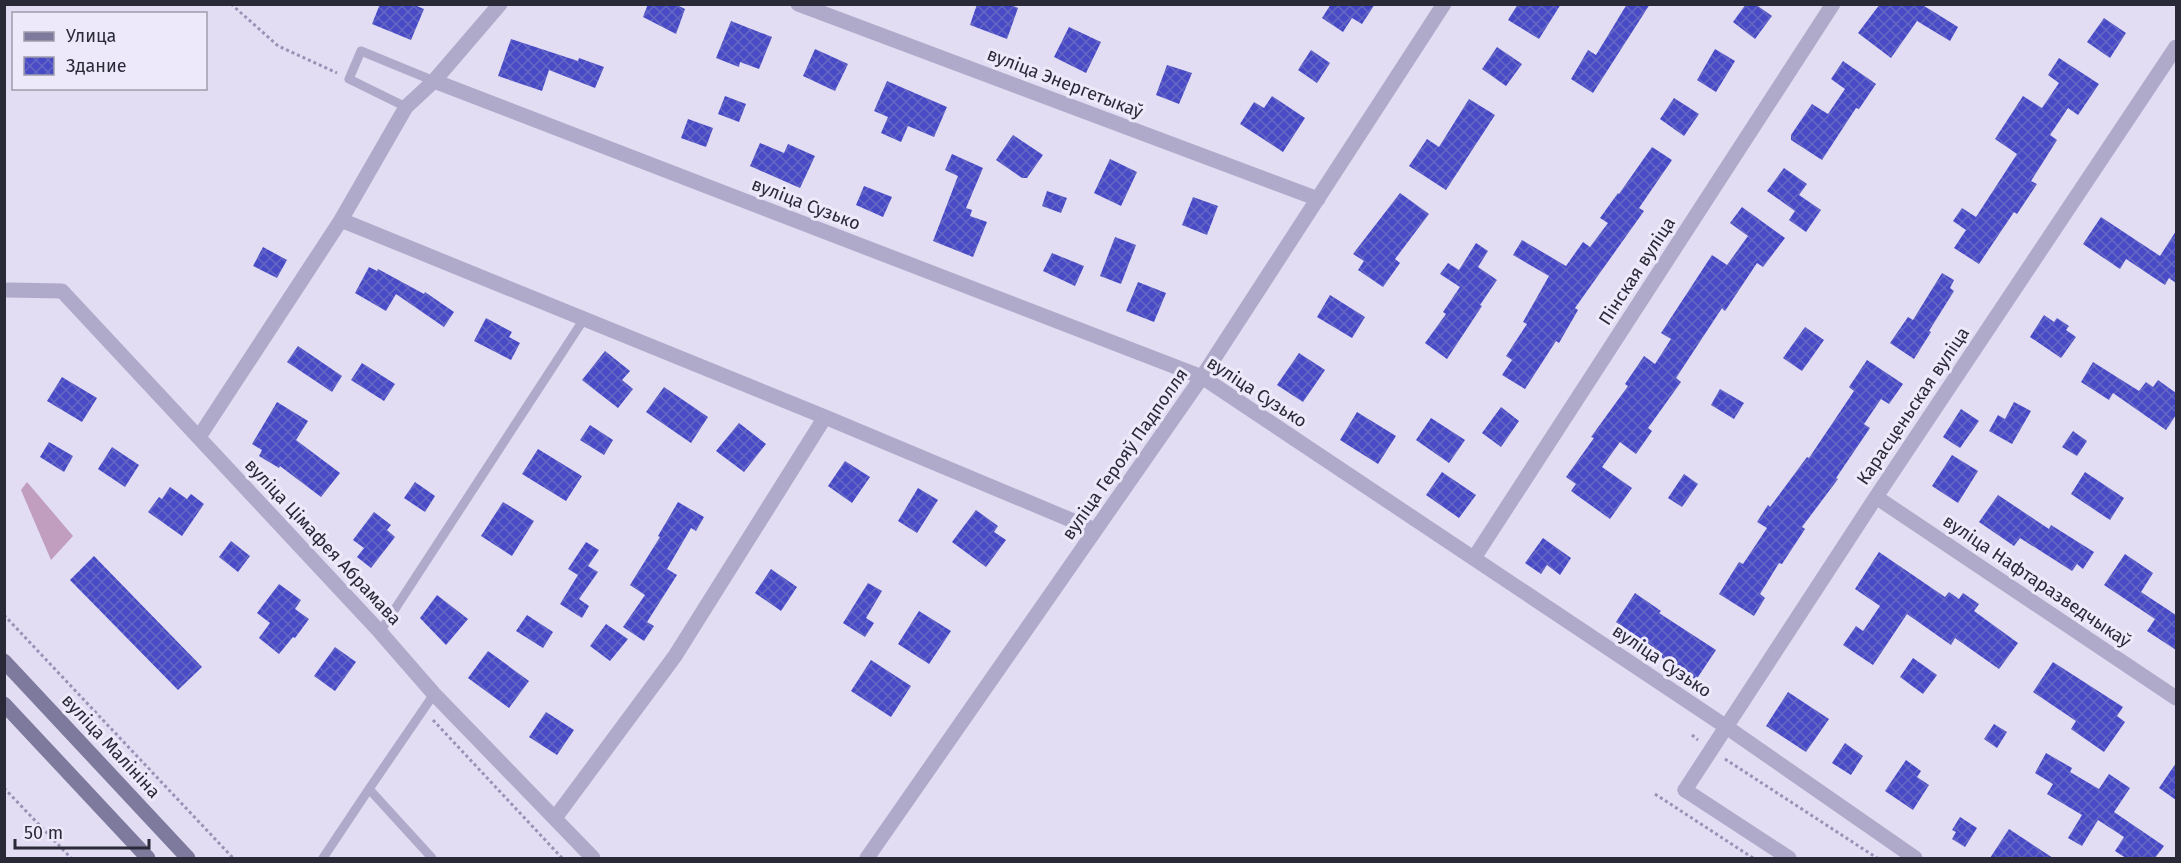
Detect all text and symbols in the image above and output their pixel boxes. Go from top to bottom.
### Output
legend [12,12,207,90]
text: Улица [66,25,116,47]
street label: вуліца Энергетыкаў [984,43,1146,123]
text: Здание [66,55,127,77]
street label: вуліца Сузько [748,173,864,235]
street label: Пінская вуліца [1594,213,1680,329]
street label: Карасценьская вуліца [1852,323,1974,489]
street label: вуліца Сузько [1203,351,1311,433]
street label: вуліца Герояў Падполля [1057,364,1193,544]
street label: вуліца Цімафея Абрамава [240,454,406,630]
street label: вуліца Нафтаразведчыкаў [1939,510,2135,652]
street label: вуліца Сузько [1608,620,1716,702]
street label: вуліца Малініна [57,689,165,803]
scale bar [15,812,148,850]
text: 50 m [24,822,63,844]

